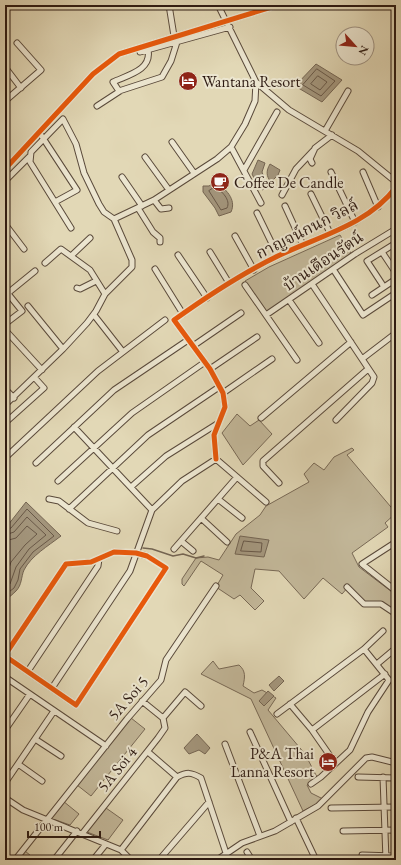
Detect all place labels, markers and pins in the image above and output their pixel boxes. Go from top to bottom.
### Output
hotel icon: Wantana Resort [177,70,199,92]
place label: Wantana Resort [202,71,300,92]
cafe icon: Coffee De Candle [209,171,231,193]
place label: Coffee De Candle [234,172,343,193]
place label: P&A Thai Lanna Resort [231,743,314,782]
hotel icon: P&A Thai Lanna Resort [317,751,339,773]

